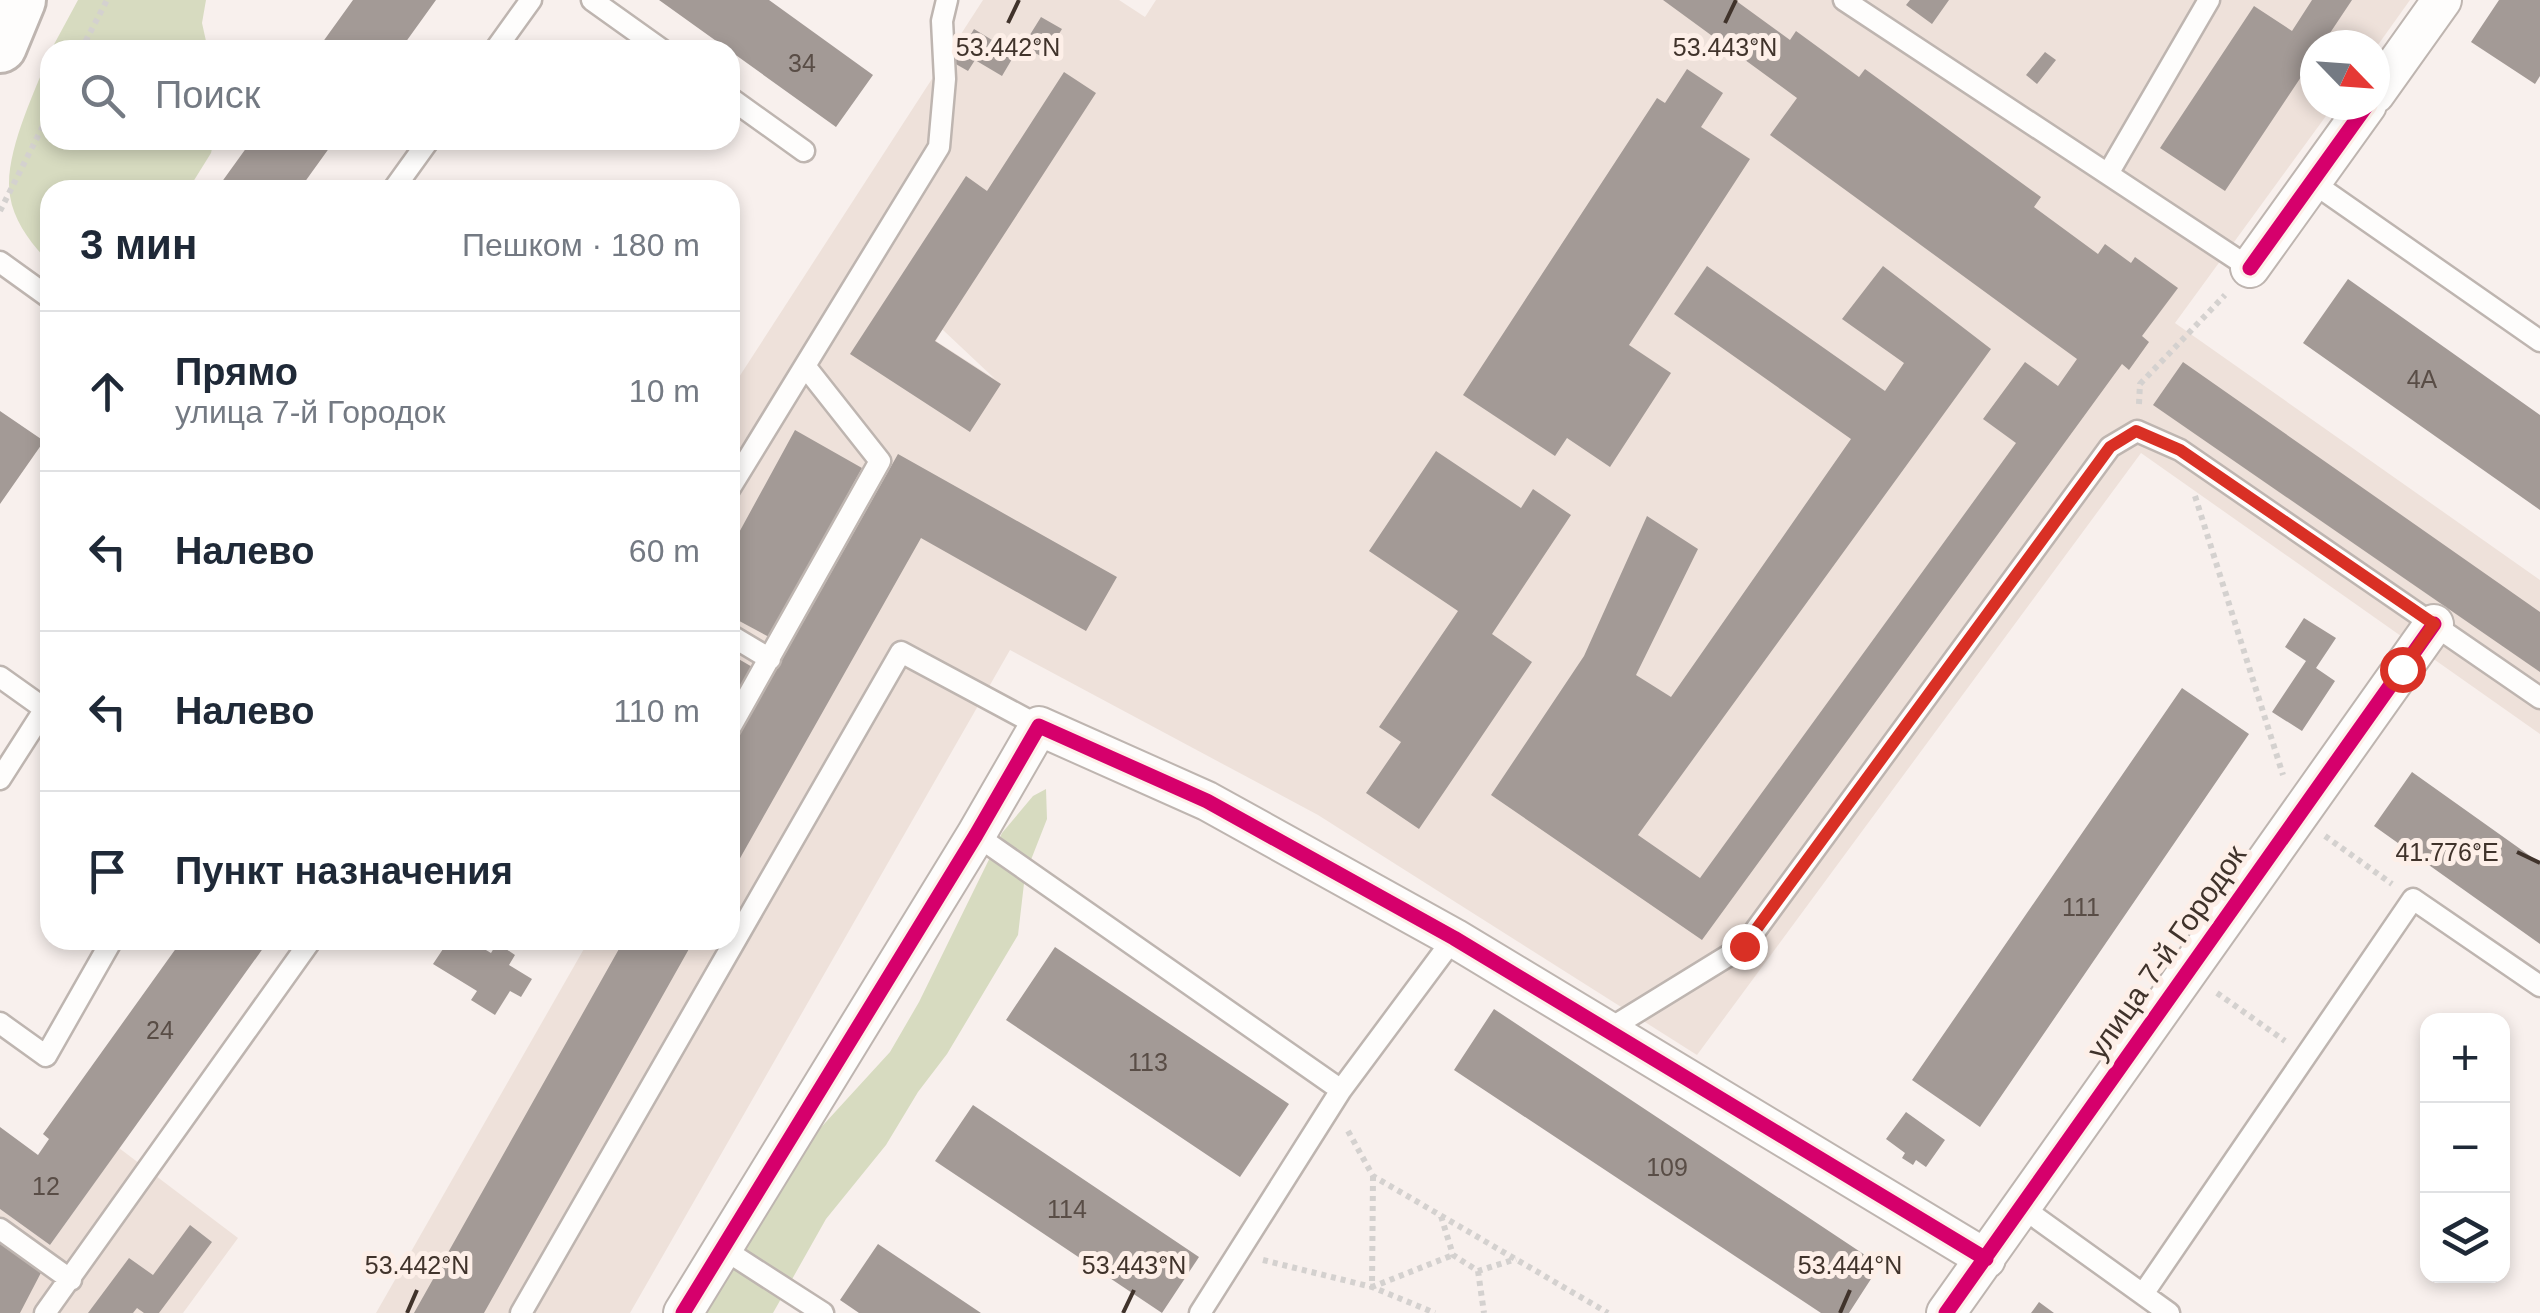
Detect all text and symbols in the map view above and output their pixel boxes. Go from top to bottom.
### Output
north arrow [2300,30,2390,120]
text: 53.442°N [956,33,1060,61]
text: 53.443°N [1673,33,1777,61]
search box [40,40,740,150]
house number: 34 [788,49,816,77]
icon: search [75,68,130,123]
text: Поиск [155,74,260,116]
text: 3 мин [80,221,197,268]
text: Пешком · 180 m [462,227,700,263]
text: Прямо [175,351,298,393]
icon: ahead [80,364,135,419]
house number: 4А [2407,365,2438,393]
text: 10 m [629,373,700,409]
text: улица 7-й Городок [175,394,445,430]
icon: left [80,524,135,579]
text: Налево [175,530,314,572]
text: 60 m [629,533,700,569]
route start [2380,647,2426,693]
icon: left [80,684,135,739]
text: Налево [175,690,314,732]
text: 110 m [613,693,700,729]
street label: улица 7-й Городок [2080,838,2253,1065]
text: 41.776°E [2395,838,2499,866]
icon: arrive [80,844,135,899]
text: Пункт назначения [175,850,513,892]
house number: 111 [2062,893,2100,921]
route end [1722,924,1768,970]
map controls [2420,1013,2510,1283]
button: + [2420,1013,2510,1103]
house number: 24 [146,1016,174,1044]
house number: 113 [1128,1048,1168,1076]
button: − [2420,1103,2510,1193]
house number: 109 [1646,1153,1688,1181]
house number: 12 [32,1172,60,1200]
button: layers [2420,1193,2510,1283]
house number: 114 [1047,1195,1087,1223]
text: 53.442°N [365,1251,469,1279]
text: 53.443°N [1082,1251,1186,1279]
text: 53.444°N [1798,1251,1902,1279]

